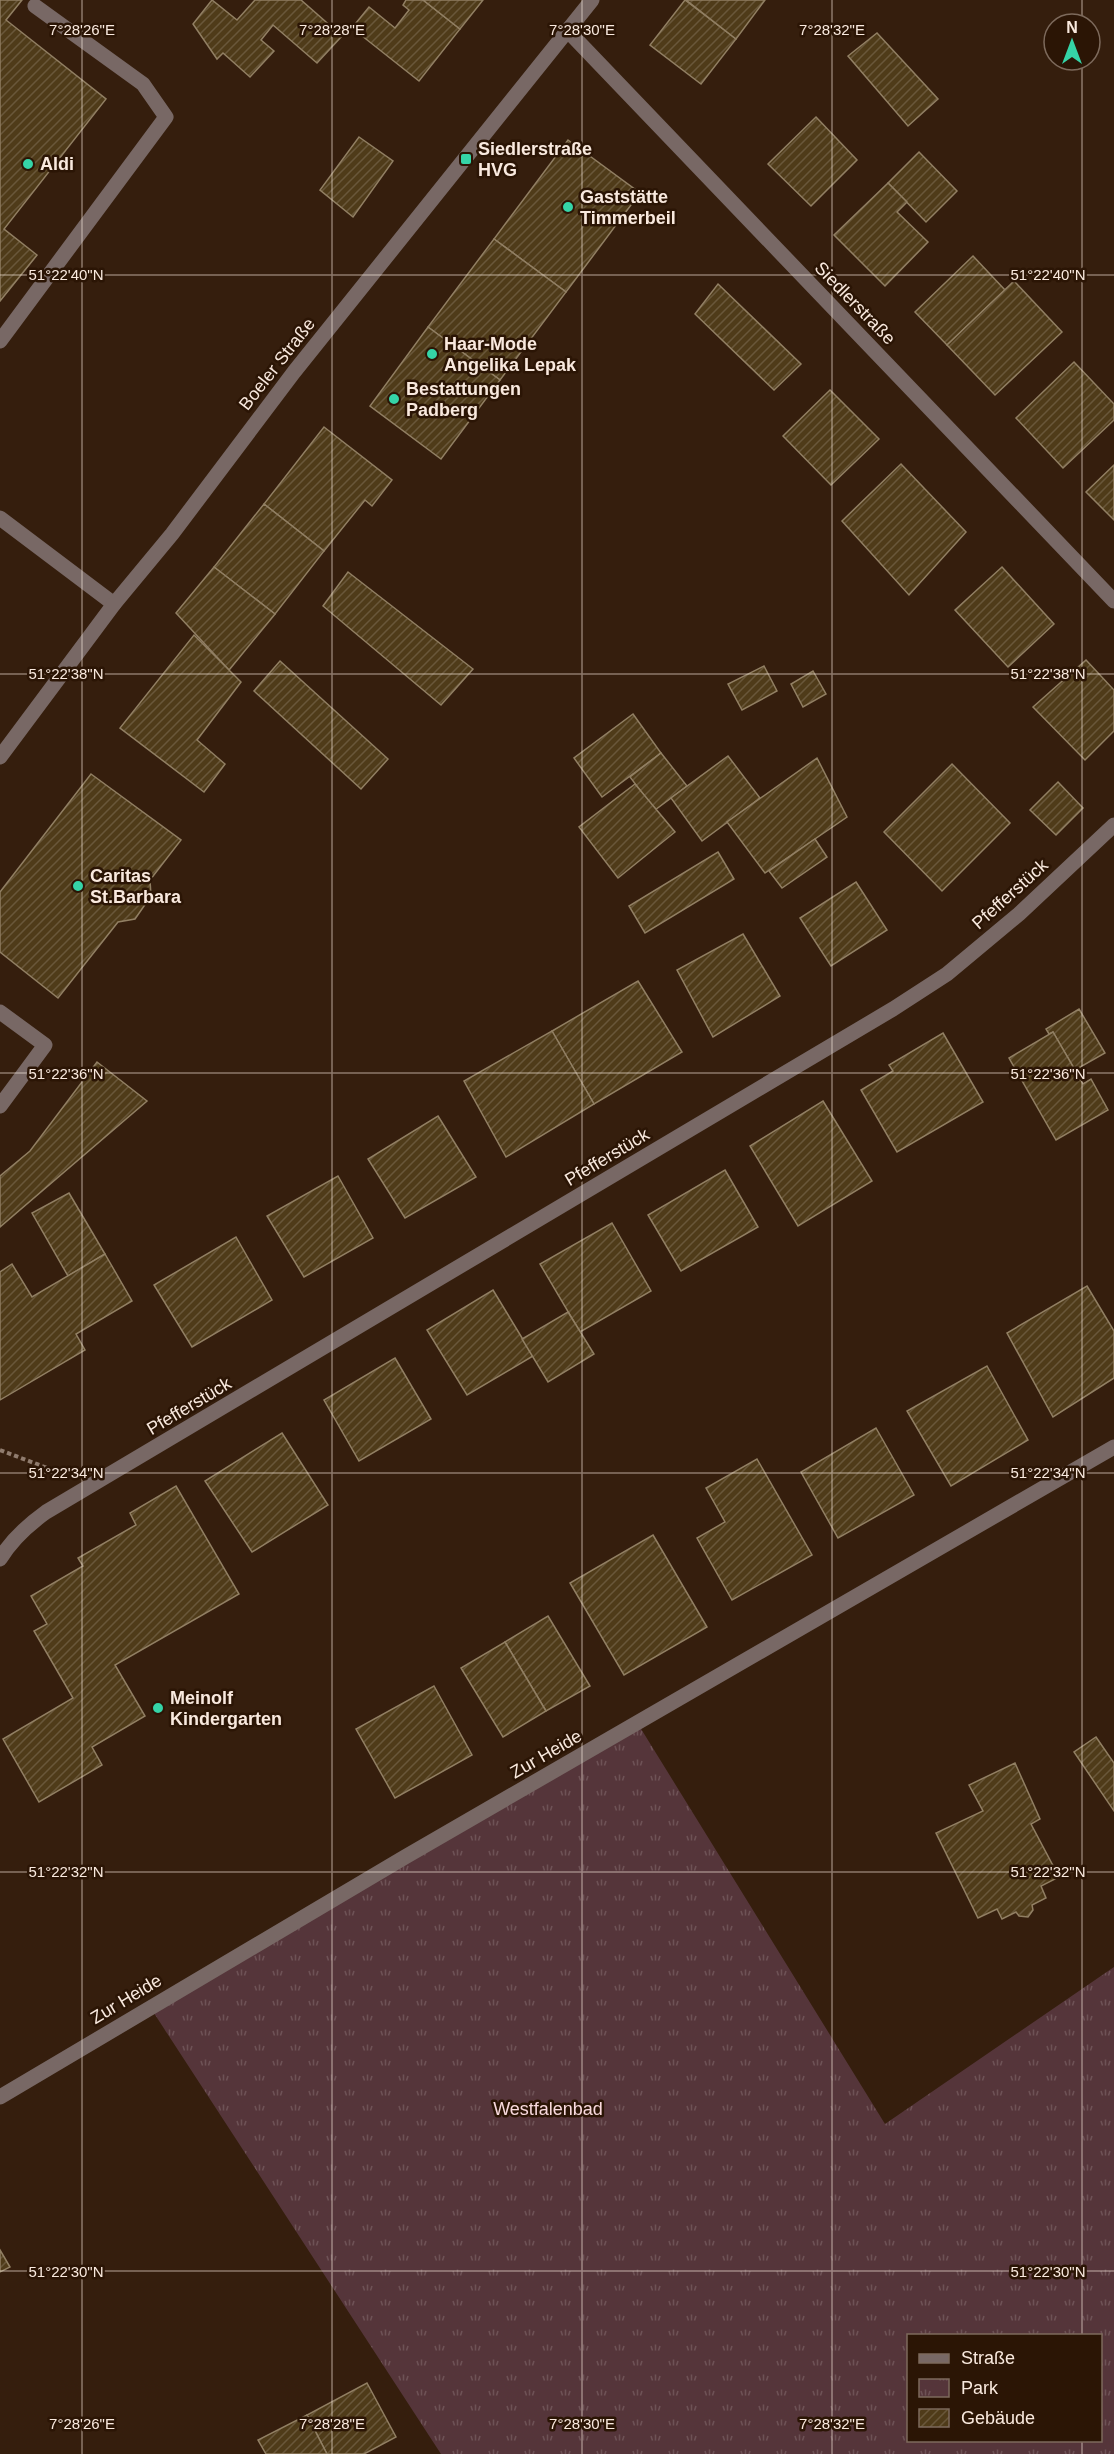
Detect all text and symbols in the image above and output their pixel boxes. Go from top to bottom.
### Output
north arrow [1042,12,1102,72]
text: N [1066,19,1078,36]
text: 7°28'26"E [49,21,115,38]
text: 7°28'28"E [299,21,365,38]
text: 7°28'30"E [549,21,615,38]
text: 7°28'32"E [799,21,865,38]
place label: Siedlerstraße HVG [478,139,592,180]
marker: Siedlerstraße HVG [459,152,473,166]
place label: Aldi [40,154,74,174]
marker: Aldi [21,157,35,171]
place label: Gaststätte Timmerbeil [580,187,676,228]
marker: Gaststätte Timmerbeil [561,200,575,214]
street label: Siedlerstraße [811,258,899,348]
text: 51°22'40"N [28,266,104,283]
text: 51°22'40"N [1010,266,1086,283]
street label: Boeler Straße [235,314,319,414]
place label: Haar-Mode Angelika Lepak [444,334,577,375]
marker: Haar-Mode Angelika Lepak [425,347,439,361]
place label: Bestattungen Padberg [406,379,521,420]
marker: Bestattungen Padberg [387,392,401,406]
text: 51°22'38"N [28,665,104,682]
text: 51°22'38"N [1010,665,1086,682]
street label: Pfefferstück [968,854,1053,933]
place label: Caritas St.Barbara [90,866,182,907]
marker: Caritas St.Barbara [71,879,85,893]
text: 51°22'36"N [28,1065,104,1082]
text: 51°22'36"N [1010,1065,1086,1082]
street label: Pfefferstück [561,1124,654,1190]
street label: Pfefferstück [143,1373,236,1439]
text: 51°22'34"N [28,1464,104,1481]
text: 51°22'34"N [1010,1464,1086,1481]
place label: Meinolf Kindergarten [170,1688,282,1729]
marker: Meinolf Kindergarten [151,1701,165,1715]
street label: Zur Heide [507,1726,585,1782]
text: 51°22'32"N [28,1863,104,1880]
text: 51°22'32"N [1010,1863,1086,1880]
street label: Zur Heide [87,1970,165,2028]
park label: Westfalenbad [493,2099,603,2119]
text: 51°22'30"N [28,2263,104,2280]
text: 51°22'30"N [1010,2263,1086,2280]
legend [907,2334,1102,2442]
text: Straße [961,2348,1015,2368]
text: Park [961,2378,999,2398]
text: Gebäude [961,2408,1035,2428]
text: 7°28'26"E [49,2415,115,2432]
text: 7°28'28"E [299,2415,365,2432]
text: 7°28'30"E [549,2415,615,2432]
text: 7°28'32"E [799,2415,865,2432]

